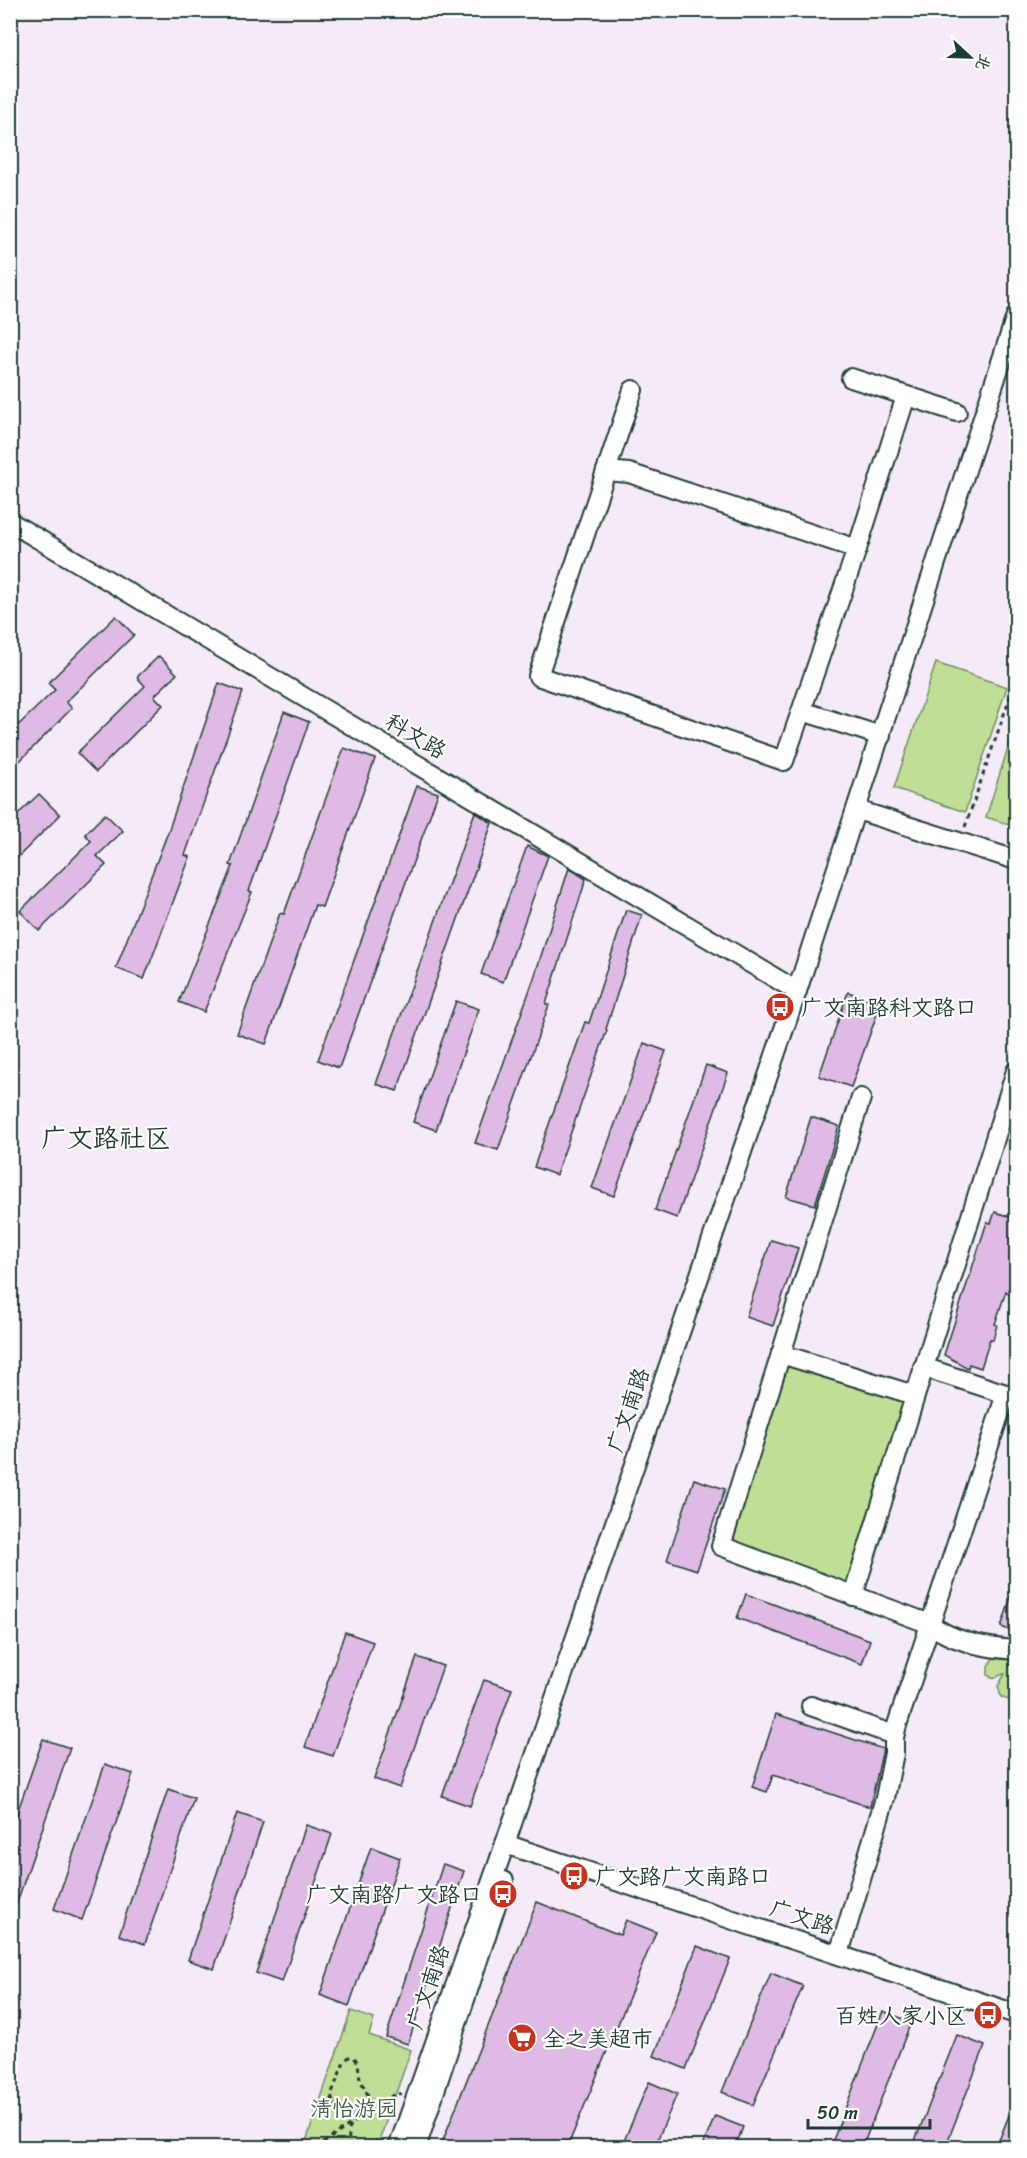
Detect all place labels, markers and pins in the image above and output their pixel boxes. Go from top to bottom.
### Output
place label: 广文南路科文路口 [801,988,977,1027]
bus stop icon: 广文南路科文路口 [764,991,796,1023]
place label: 广文路广文南路口 [595,1857,771,1896]
bus stop icon: 广文路广文南路口 [558,1860,590,1892]
place label: 广文南路广文路口 [306,1875,482,1914]
bus stop icon: 广文南路广文路口 [487,1878,519,1910]
place label: 百姓人家小区 [835,1996,967,2035]
bus stop icon: 百姓人家小区 [972,1999,1004,2031]
place label: 全之美超市 [543,2019,653,2058]
supermarket icon: 全之美超市 [506,2022,538,2054]

